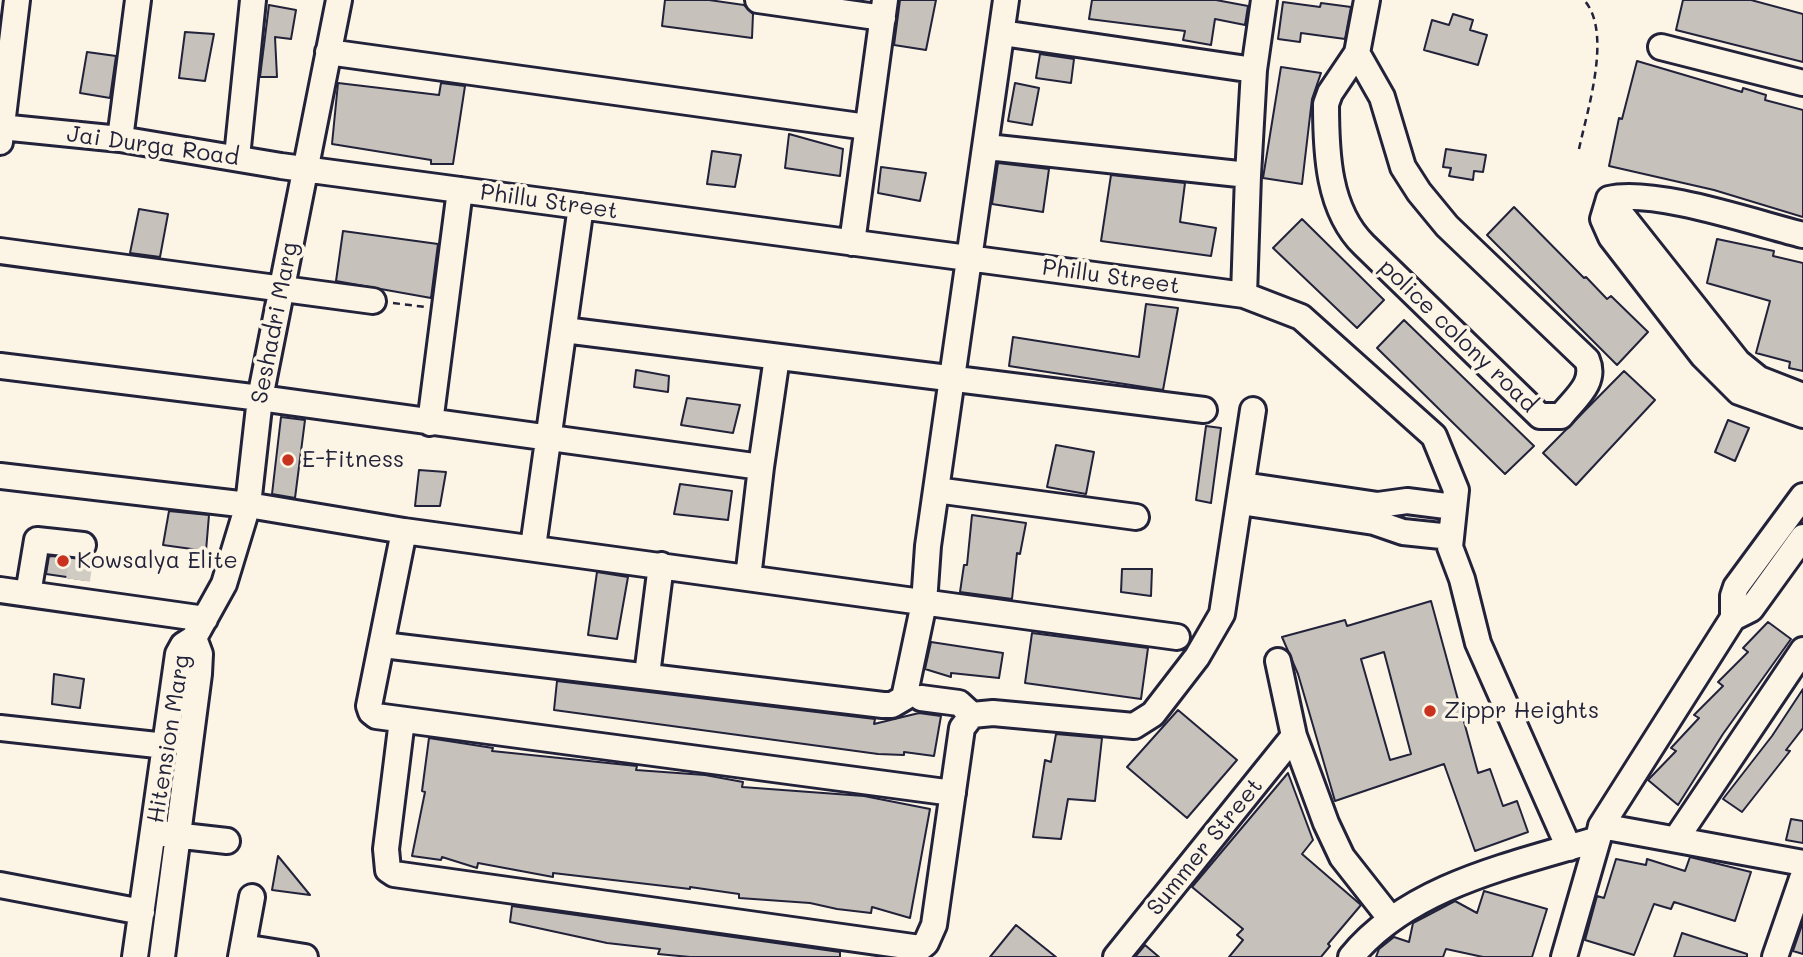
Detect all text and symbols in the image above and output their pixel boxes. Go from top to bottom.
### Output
street label: Jai Durga Road [65,120,241,172]
street label: Phillu Street [478,179,620,225]
street label: Seshadri Marg [246,240,304,406]
street label: Phillu Street [1040,254,1182,300]
street label: police colony road [1373,254,1543,418]
place label: E-Fitness [302,446,404,474]
marker: E-Fitness [280,452,296,468]
place label: Kowsalya Elite [77,547,238,575]
marker: Kowsalya Elite [55,553,71,569]
street label: Hitension Marg [142,653,196,825]
place label: Zippr Heights [1444,697,1599,725]
marker: Zippr Heights [1422,703,1438,719]
street label: Summer Street [1141,773,1269,921]

